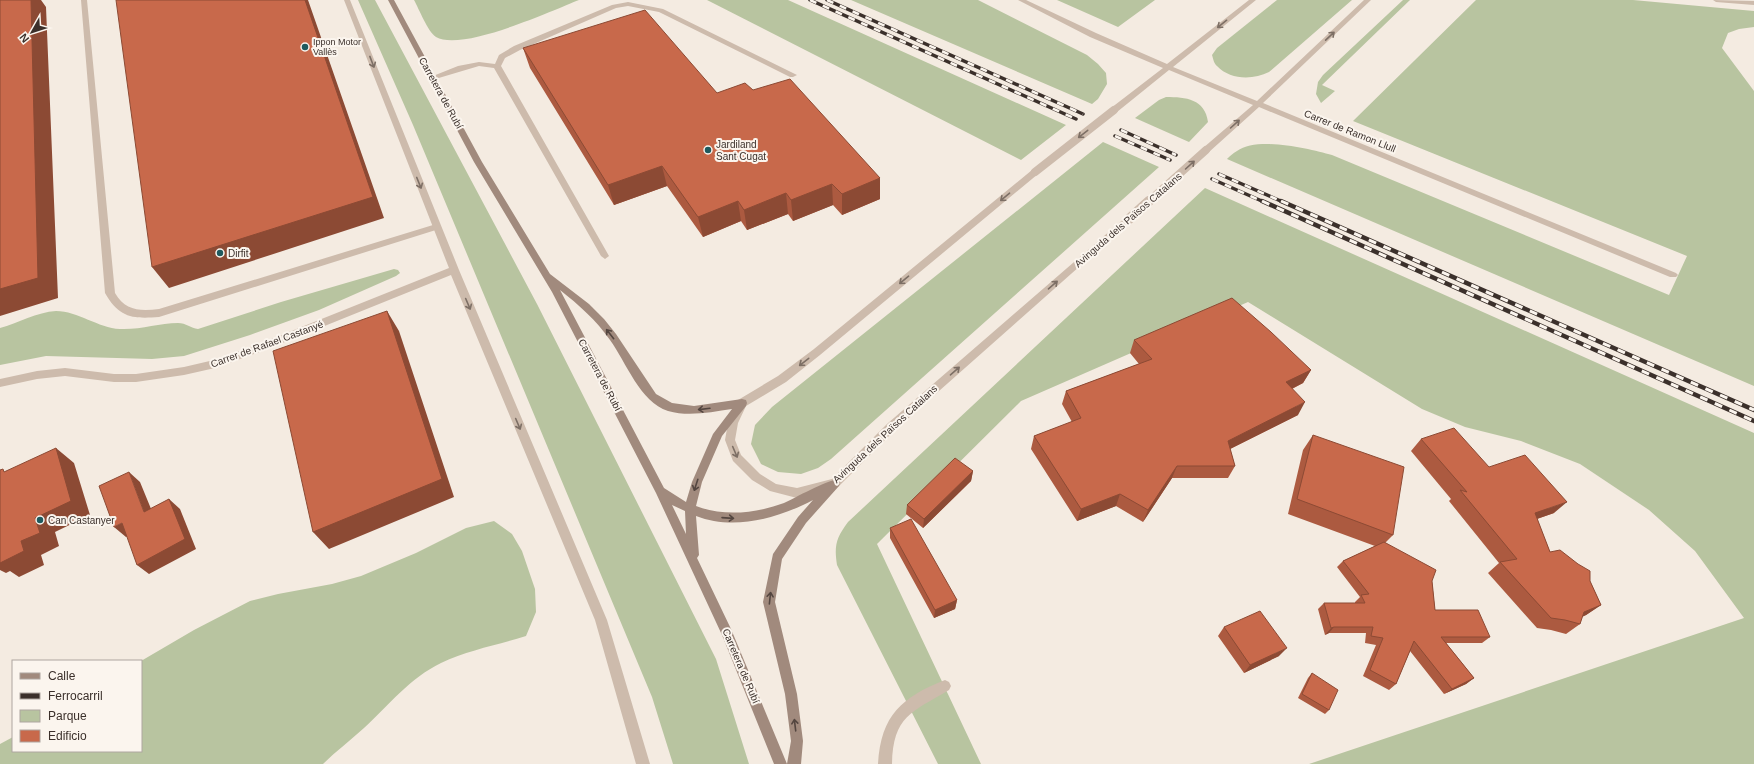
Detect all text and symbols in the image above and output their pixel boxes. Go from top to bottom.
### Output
north arrow [12,12,52,52]
one-way arrow [1217,20,1228,29]
text: N [17,31,31,45]
one-way arrow [1325,31,1335,40]
place label: Ippon Motor Vallès [313,37,361,57]
marker: Ippon Motor Vallès [300,42,310,52]
street label: Carretera de Rubí [417,55,465,131]
one-way arrow [368,56,376,68]
street label: Carrer de Ramon Llull [1303,108,1397,154]
one-way arrow [1230,120,1241,129]
one-way arrow [1078,130,1089,138]
place label: Jardiland Sant Cugat [716,139,766,162]
marker: Jardiland Sant Cugat [703,145,713,155]
one-way arrow [1184,161,1195,170]
street label: Avinguda dels Països Catalans [1072,170,1184,270]
one-way arrow [416,177,424,189]
one-way arrow [999,192,1010,201]
marker: Dirfit [215,248,225,258]
place label: Dirfit [228,248,249,259]
one-way arrow [899,275,910,284]
one-way arrow [1048,281,1059,290]
one-way arrow [465,297,472,309]
street label: Carrer de Rafael Castanyé [209,318,325,370]
one-way arrow [606,328,614,339]
street label: Carretera de Rubí [576,337,624,413]
one-way arrow [798,358,809,366]
one-way arrow [950,366,961,375]
street label: Avinguda dels Països Catalans [831,383,939,485]
one-way arrow [698,405,711,412]
one-way arrow [515,417,523,429]
one-way arrow [732,446,740,458]
one-way arrow [692,478,699,491]
one-way arrow [721,514,734,521]
marker: Can Castanyer [35,515,45,525]
place label: Can Castanyer [48,515,115,526]
one-way arrow [767,592,774,605]
street label: Carretera de Rubí [720,627,762,705]
legend [12,660,142,752]
text: Calle [48,669,76,683]
text: Ferrocarril [48,689,103,703]
text: Parque [48,709,87,723]
one-way arrow [791,719,799,732]
text: Edificio [48,729,87,743]

